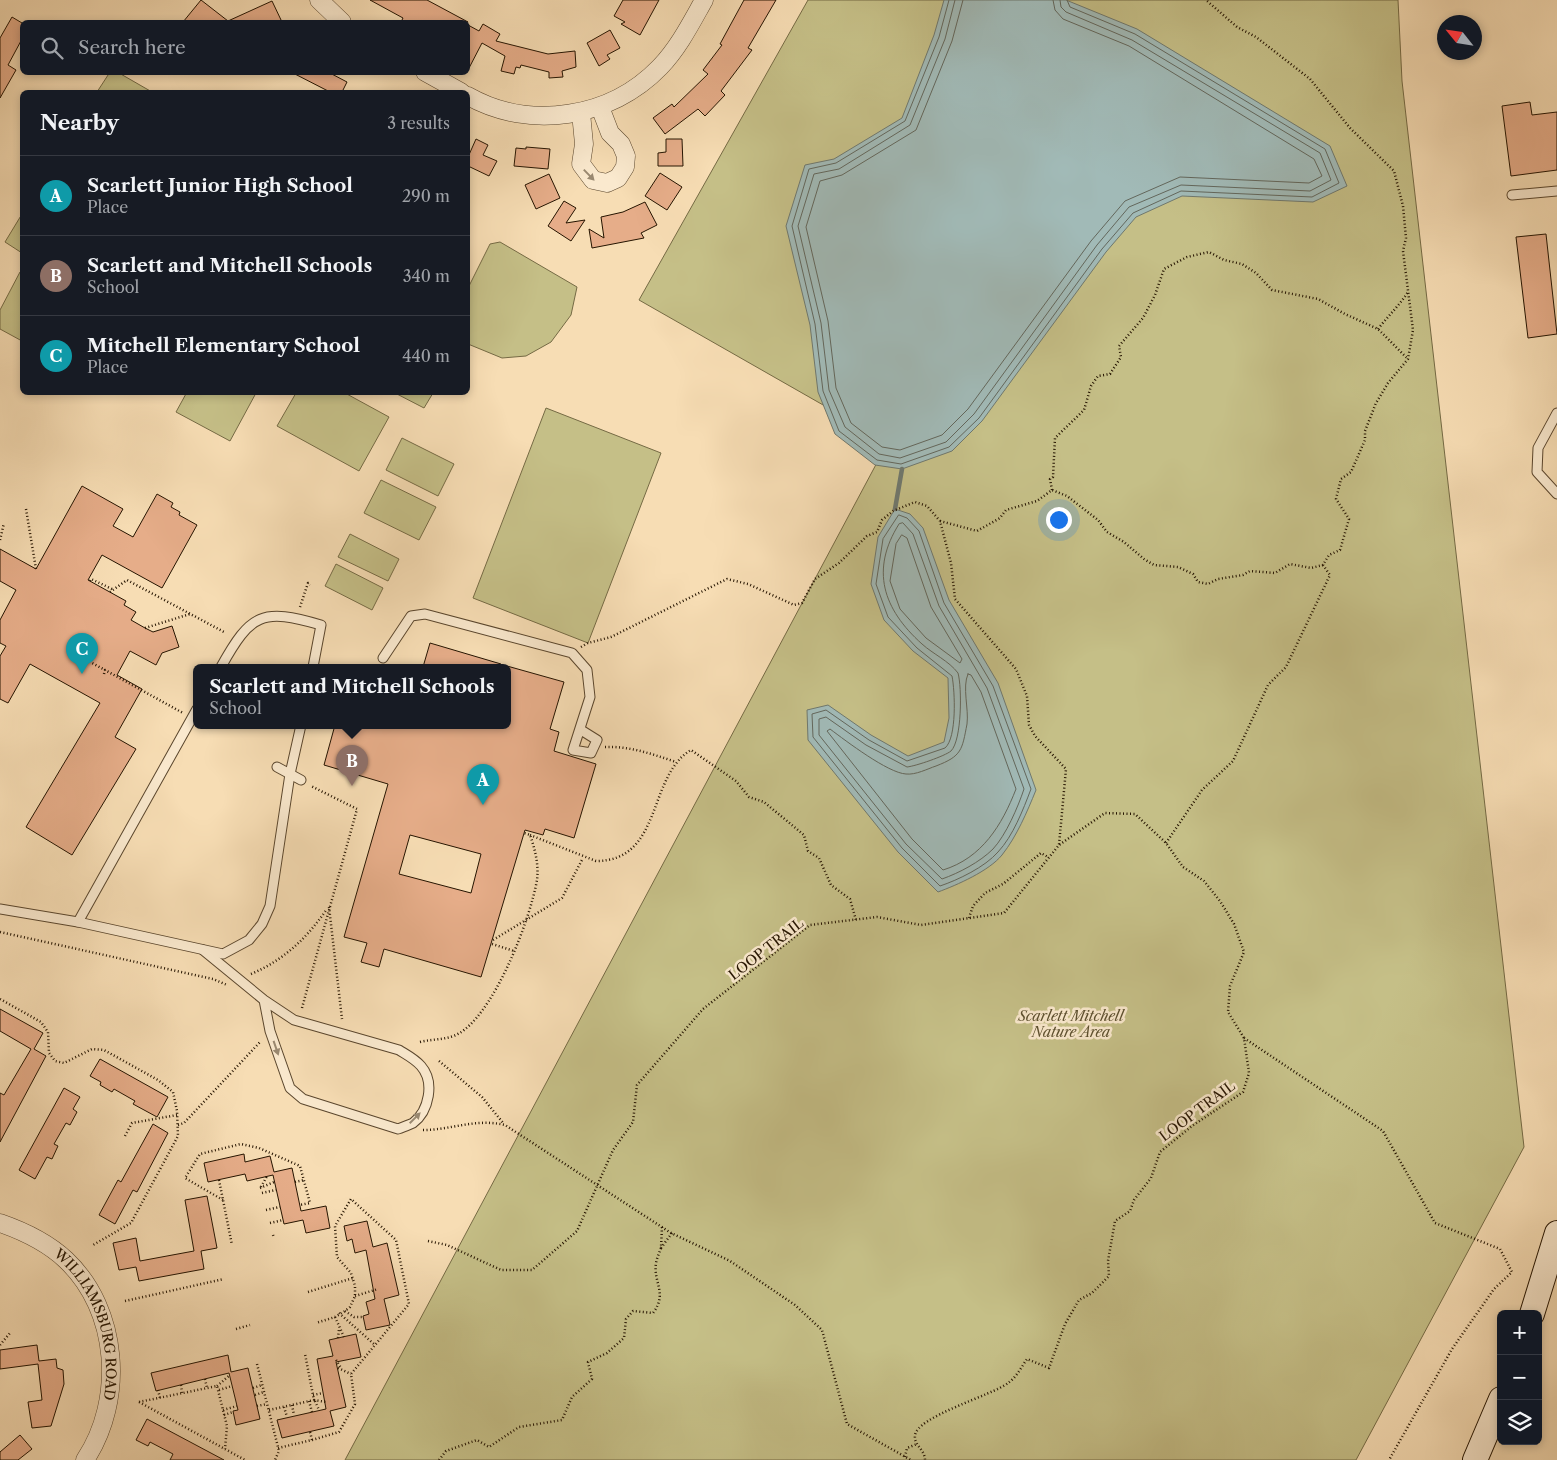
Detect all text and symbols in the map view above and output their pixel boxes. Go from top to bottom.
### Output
north arrow [1437,15,1482,60]
search box [20,20,470,75]
icon: search [38,34,66,62]
text: Search here [78,36,186,59]
text: Nearby [40,110,119,135]
text: 3 results [387,113,450,133]
one-way arrow [584,169,595,181]
text: Scarlett Junior High School [87,174,353,197]
text: A [50,186,62,206]
text: 290 m [402,186,450,206]
text: Place [87,197,128,217]
text: Scarlett and Mitchell Schools [87,254,372,277]
text: B [50,266,62,286]
text: 340 m [403,266,450,286]
text: School [87,277,139,297]
text: Mitchell Elementary School [87,334,360,357]
text: C [50,346,62,366]
text: 440 m [402,346,450,366]
text: Place [87,357,128,377]
your location [1046,507,1072,533]
pin: C [66,633,98,674]
popup [193,664,511,729]
text: Scarlett and Mitchell Schools [209,675,495,698]
text: School [209,698,262,718]
pin: B [336,745,368,786]
pin: A [467,764,499,805]
street label: LOOP TRAIL [725,914,807,984]
park label: Scarlett Mitchell Nature Area [1017,1007,1125,1041]
one-way arrow [273,1040,280,1055]
street label: LOOP TRAIL [1156,1077,1238,1145]
one-way arrow [409,1112,421,1124]
street label: WILLIAMSBURG ROAD [50,1244,120,1402]
map controls [1497,1310,1542,1445]
button: + [1497,1310,1542,1355]
button: − [1497,1355,1542,1400]
button: layers [1497,1400,1542,1445]

